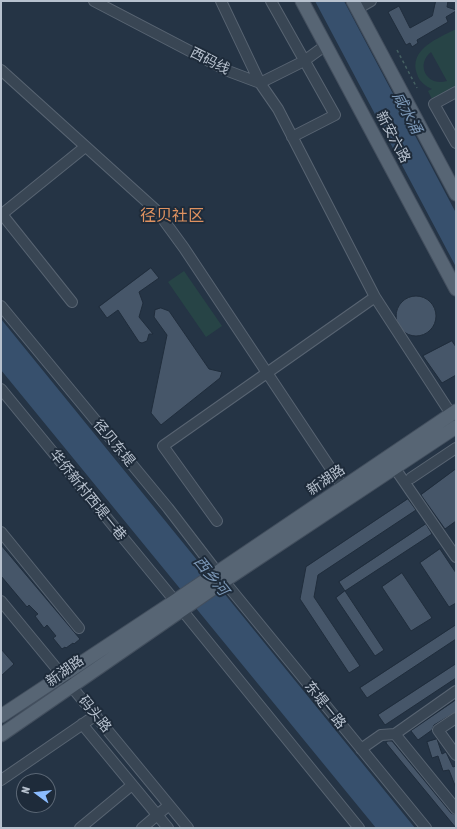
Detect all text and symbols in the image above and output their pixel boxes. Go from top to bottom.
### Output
street label: 西码线 [187,44,233,78]
water label: 咸水涌 [388,89,426,137]
street label: 新安六路 [372,108,414,166]
district label: 径贝社区 [140,206,204,226]
street label: 径贝东堤 [90,416,138,470]
street label: 华侨新村西堤一巷 [46,446,130,544]
street label: 新湖路 [304,461,348,499]
water label: 西乡河 [190,553,232,599]
street label: 新湖路 [43,652,87,690]
street label: 东堤一路 [301,678,349,732]
street label: 码头路 [75,692,115,736]
north arrow [16,773,56,813]
text: N [19,785,32,795]

